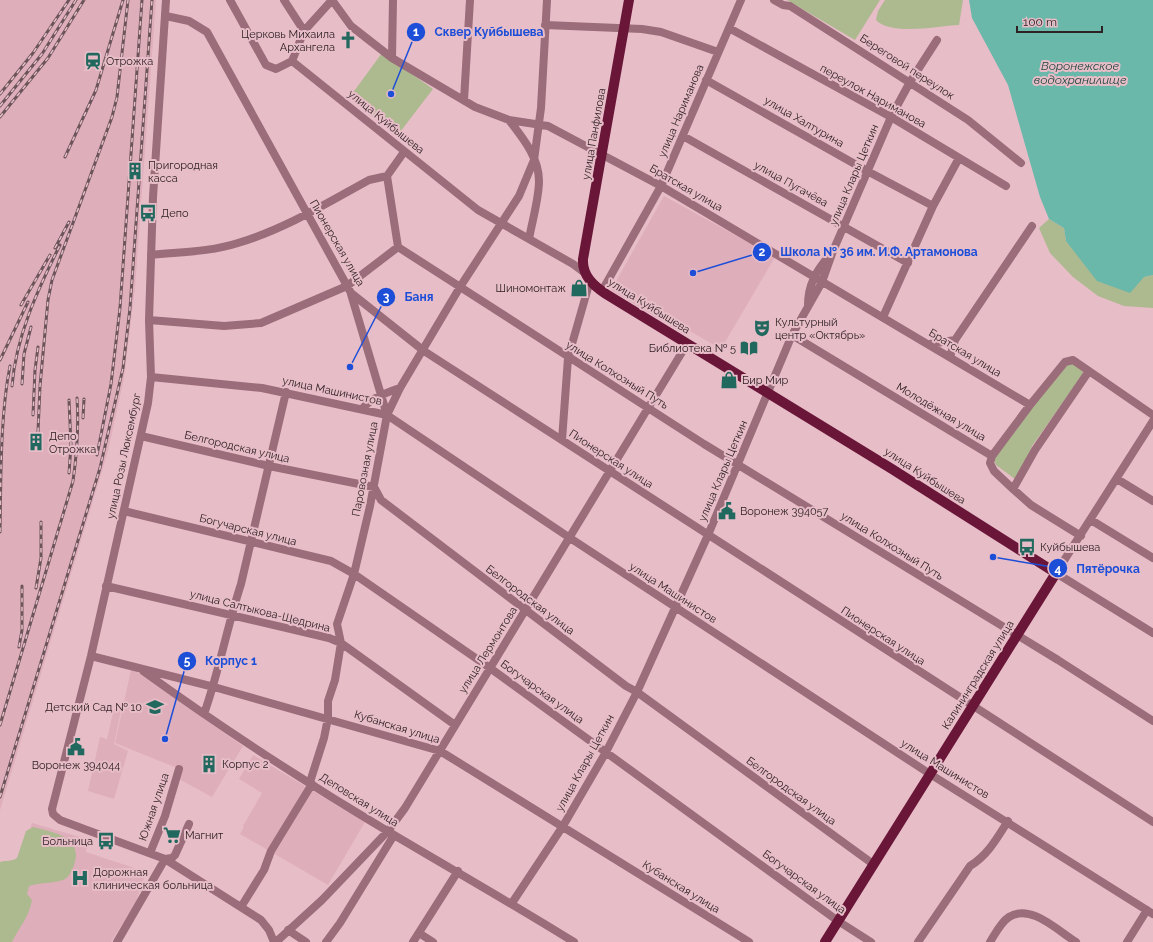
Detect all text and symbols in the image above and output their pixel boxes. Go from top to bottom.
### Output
scale bar [1017,8,1102,34]
text: 100 m [1023,15,1057,29]
callout: Сквер Куйбышева [406,20,551,44]
text: 1 [413,25,419,39]
text: Сквер Куйбышева [434,25,544,39]
place label: Церковь Михаила Архангела [241,28,335,54]
church icon: Церковь Михаила Архангела [338,30,358,50]
street label: Береговой переулок [857,32,957,103]
station icon: Отрожка [83,51,103,71]
place label: Отрожка [106,55,153,68]
water label: Воронежское водохранилище [1033,59,1127,87]
street label: переулок Нариманова [818,61,928,131]
street label: улица Нариманова [656,62,706,160]
street label: улица Куйбышева [345,87,427,157]
street label: улица Панфилова [580,87,608,181]
street label: улица Халтурина [762,94,846,150]
street label: улица Клары Цеткин [827,122,881,228]
street label: улица Пугачёва [752,158,830,210]
place label: Пригородная касса [148,159,218,185]
building icon: Пригородная касса [125,161,145,181]
street label: Братская улица [647,162,725,214]
street label: Пионерская улица [307,197,367,289]
bus stop icon: Депо [138,203,158,223]
place label: Депо [161,207,189,220]
callout: Школа № 36 им. И.Ф. Артамонова [752,240,986,264]
text: 2 [759,245,766,259]
text: Школа № 36 им. И.Ф. Артамонова [780,245,978,259]
street label: улица Куйбышева [606,276,692,336]
shop icon: Шиномонтаж [569,278,589,298]
place label: Шиномонтаж [496,282,566,295]
callout: Баня [376,285,441,309]
text: 3 [383,290,390,304]
text: Баня [405,290,433,304]
place label: Культурный центр «Октябрь» [775,316,865,342]
theatre icon: Культурный центр «Октябрь» [752,318,772,338]
street label: Братская улица [926,326,1004,380]
street label: улица Колхозный Путь [563,338,671,412]
library icon: Библиотека № 5 [739,338,759,358]
place label: Библиотека № 5 [649,342,736,355]
shop icon: Бир Мир [719,370,739,390]
street label: улица Машинистов [281,374,383,408]
place label: Бир Мир [742,374,788,387]
street label: Молодёжная улица [894,380,988,444]
street label: улица Розы Люксембург [104,391,144,520]
street label: улица Клары Цеткин [696,418,750,524]
street label: Паровозная улица [349,420,381,518]
street label: Пионерская улица [567,427,655,491]
street label: Белгородская улица [183,429,291,465]
place label: Депо Отрожка [49,430,96,456]
building icon: Депо Отрожка [26,432,46,452]
street label: улица Куйбышева [882,445,968,507]
public building icon: Воронеж 394057 [717,501,737,521]
place label: Воронеж 394057 [740,505,829,518]
street label: улица Колхозный Путь [838,509,946,583]
street label: Богучарская улица [198,512,298,548]
bus stop icon: Куйбышева [1017,537,1037,557]
place label: Куйбышева [1040,541,1100,554]
callout: Пятёрочка [1048,556,1148,580]
street label: улица Машинистов [627,560,719,626]
street label: Белгородская улица [483,562,577,638]
text: 4 [1055,562,1062,576]
text: Пятёрочка [1076,562,1140,576]
street label: улица Салтыкова-Щедрина [188,587,332,635]
street label: улица Лермонтова [456,604,520,696]
street label: Пионерская улица [839,604,927,668]
street label: Калининградская улица [939,618,1017,732]
callout: Корпус 1 [177,649,265,673]
text: 5 [184,654,191,668]
text: Корпус 1 [205,654,257,668]
street label: Богучарская улица [498,657,586,727]
school or university icon: Детский Сад № 10 [145,697,165,717]
place label: Детский Сад № 10 [45,701,142,714]
street label: Кубанская улица [353,708,441,746]
street label: улица Клары Цеткин [553,712,617,814]
public building icon: Воронеж 394044 [66,737,86,757]
street label: улица Машинистов [899,737,992,801]
building icon: Корпус 2 [199,754,219,774]
street label: Белгородская улица [744,754,838,828]
place label: Корпус 2 [222,758,269,771]
place label: Воронеж 394044 [32,759,120,772]
street label: Южная улица [136,771,172,843]
street label: Деповская улица [317,771,401,829]
supermarket icon: Магнит [162,825,182,845]
place label: Магнит [185,829,224,842]
bus stop icon: Больница [96,831,116,851]
place label: Больница [42,835,93,848]
street label: Богучарская улица [760,847,848,917]
street label: Кубанская улица [640,858,722,916]
place label: Дорожная клиническая больница [93,866,213,892]
hospital icon: Дорожная клиническая больница [70,868,90,888]

